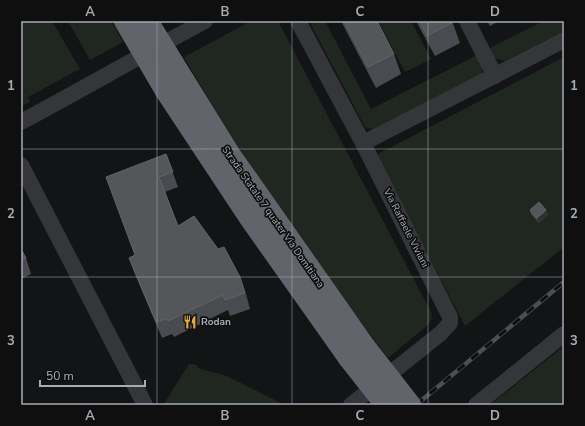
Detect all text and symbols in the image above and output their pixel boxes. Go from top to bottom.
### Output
text: A [85,3,95,21]
text: B [221,3,230,21]
text: C [356,3,365,21]
text: D [490,3,500,21]
text: 1 [7,77,15,95]
text: 1 [570,77,578,95]
street label: Strada Statale 7 quater Via Domitiana [219,143,327,291]
street label: Via Raffaele Viviani [380,185,432,270]
text: 2 [7,205,15,223]
text: 2 [570,205,578,223]
restaurant icon: Rodan [182,314,198,330]
place label: Rodan [201,315,231,329]
text: 3 [7,332,15,350]
text: 3 [570,332,578,350]
scale bar [40,362,145,388]
text: 50 m [46,368,74,384]
text: A [85,407,95,425]
text: B [221,407,230,425]
text: C [356,407,365,425]
text: D [490,407,500,425]

